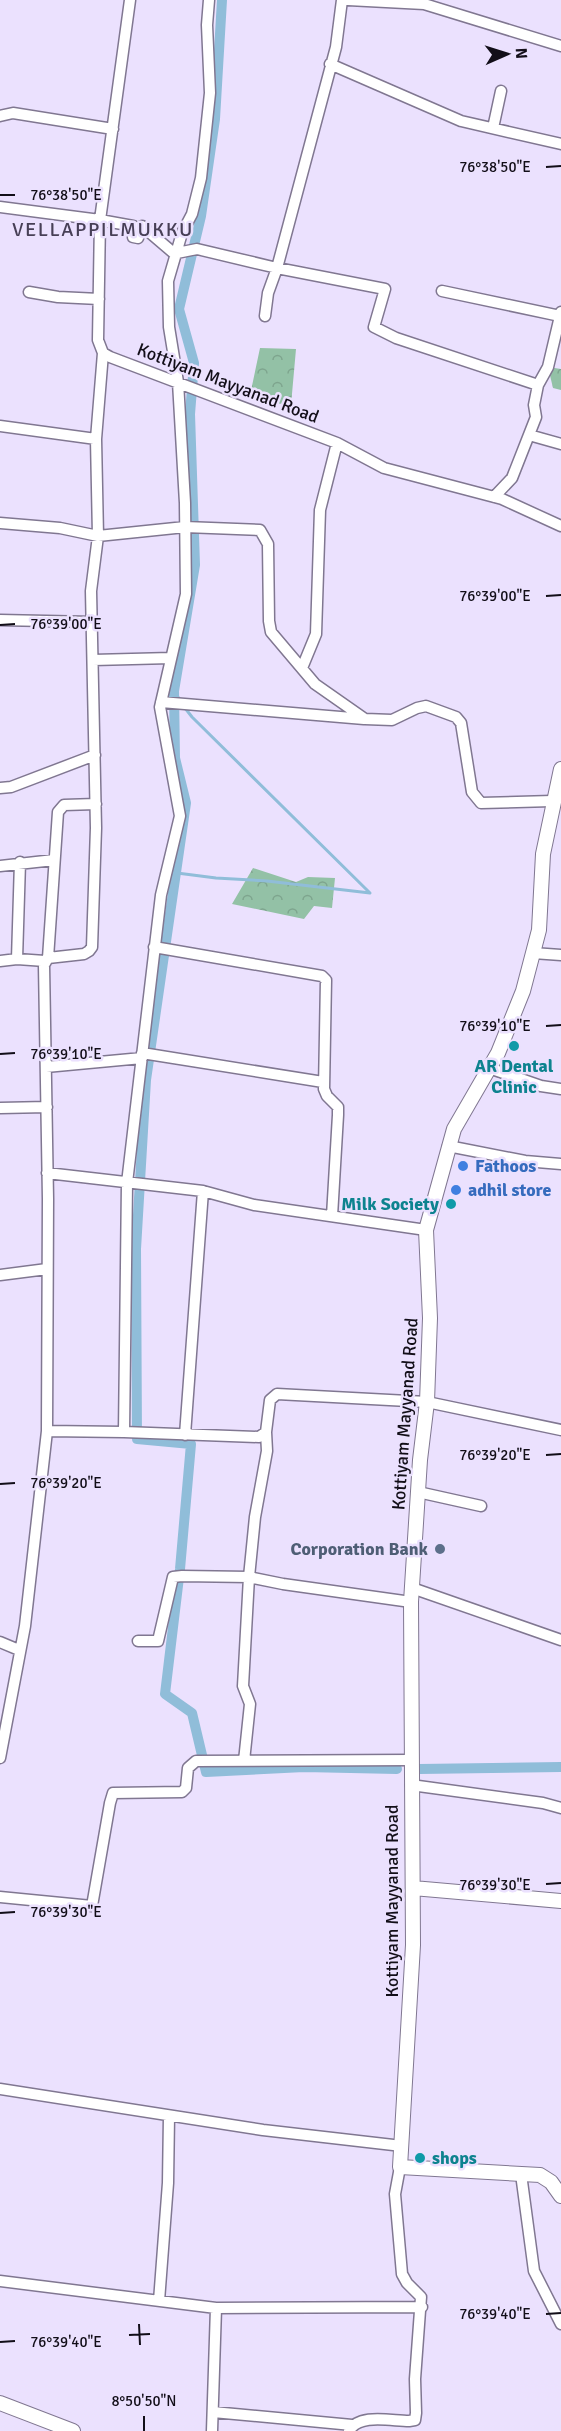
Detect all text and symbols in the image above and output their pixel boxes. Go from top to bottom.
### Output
north arrow [477,24,537,84]
text: N [511,47,531,59]
text: 76°38'50"E [459,158,531,176]
text: 76°38'50"E [30,186,102,204]
district label: VELLAPPILMUKKU [12,217,194,242]
street label: Kottiyam Mayyanad Road [134,338,322,428]
text: 76°39'00"E [459,587,531,605]
text: 76°39'00"E [30,615,102,633]
text: 76°39'10"E [459,1017,531,1035]
marker: AR Dental Clinic [507,1039,521,1053]
text: 76°39'10"E [30,1045,102,1063]
place label: AR Dental Clinic [475,1055,554,1098]
place label: Fathoos [475,1155,536,1177]
marker: Fathoos [456,1159,470,1173]
place label: adhil store [468,1179,551,1201]
marker: adhil store [449,1183,463,1197]
place label: Milk Society [341,1193,439,1215]
marker: Milk Society [444,1197,458,1211]
street label: Kottiyam Mayyanad Road [387,1317,423,1511]
text: 76°39'20"E [459,1446,531,1464]
text: 76°39'20"E [30,1474,102,1492]
place label: Corporation Bank [291,1538,429,1560]
marker: Corporation Bank [433,1542,447,1556]
street label: Kottiyam Mayyanad Road [381,1805,403,1997]
text: 76°39'30"E [459,1876,531,1894]
text: 76°39'30"E [30,1903,102,1921]
place label: shops [432,2147,477,2169]
marker: shops [413,2151,427,2165]
text: 76°39'40"E [459,2305,531,2323]
text: 76°39'40"E [30,2333,102,2351]
text: 8°50'50"N [111,2392,177,2410]

